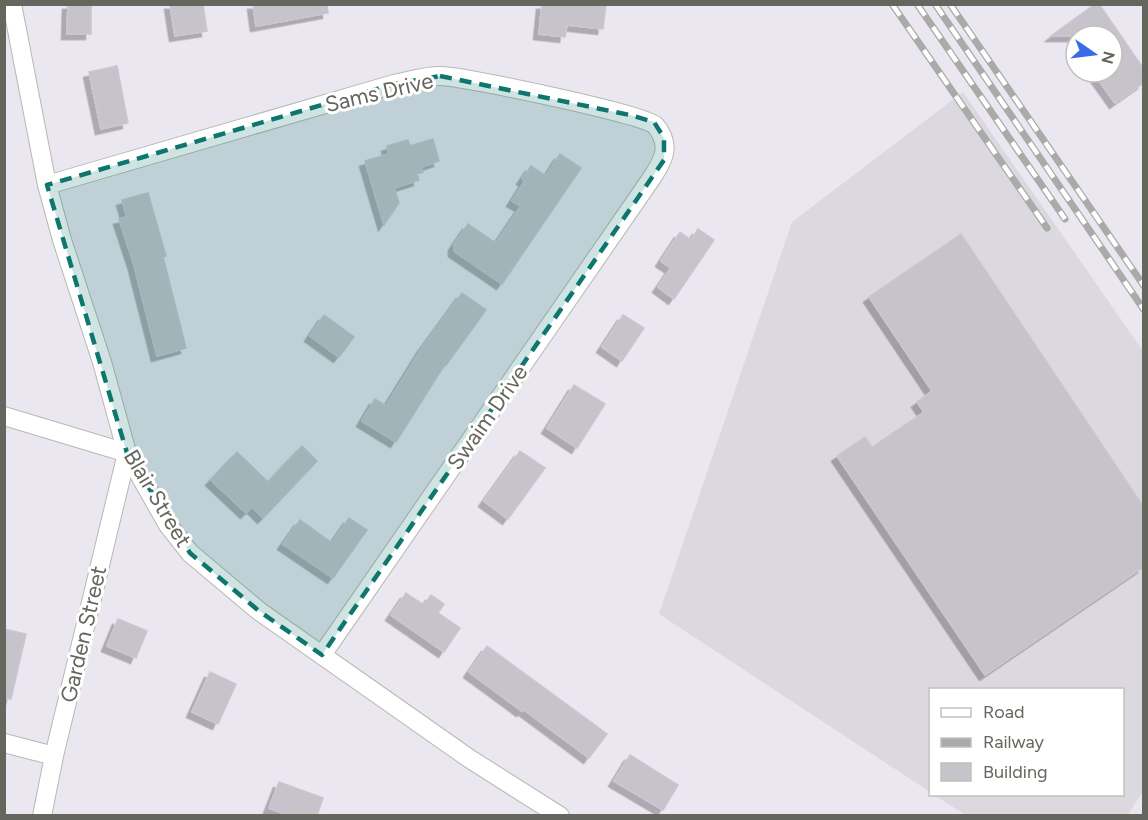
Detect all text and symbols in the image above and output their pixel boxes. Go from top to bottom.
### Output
north arrow [1064,24,1124,84]
text: N [1097,49,1119,66]
street label: Sams Drive [322,67,436,118]
street label: Swaim Drive [441,360,533,475]
street label: Blair Street [118,445,197,552]
street label: Garden Street [55,563,112,705]
legend [929,688,1124,796]
text: Road [983,701,1024,723]
text: Railway [983,731,1045,753]
text: Building [983,761,1048,783]

